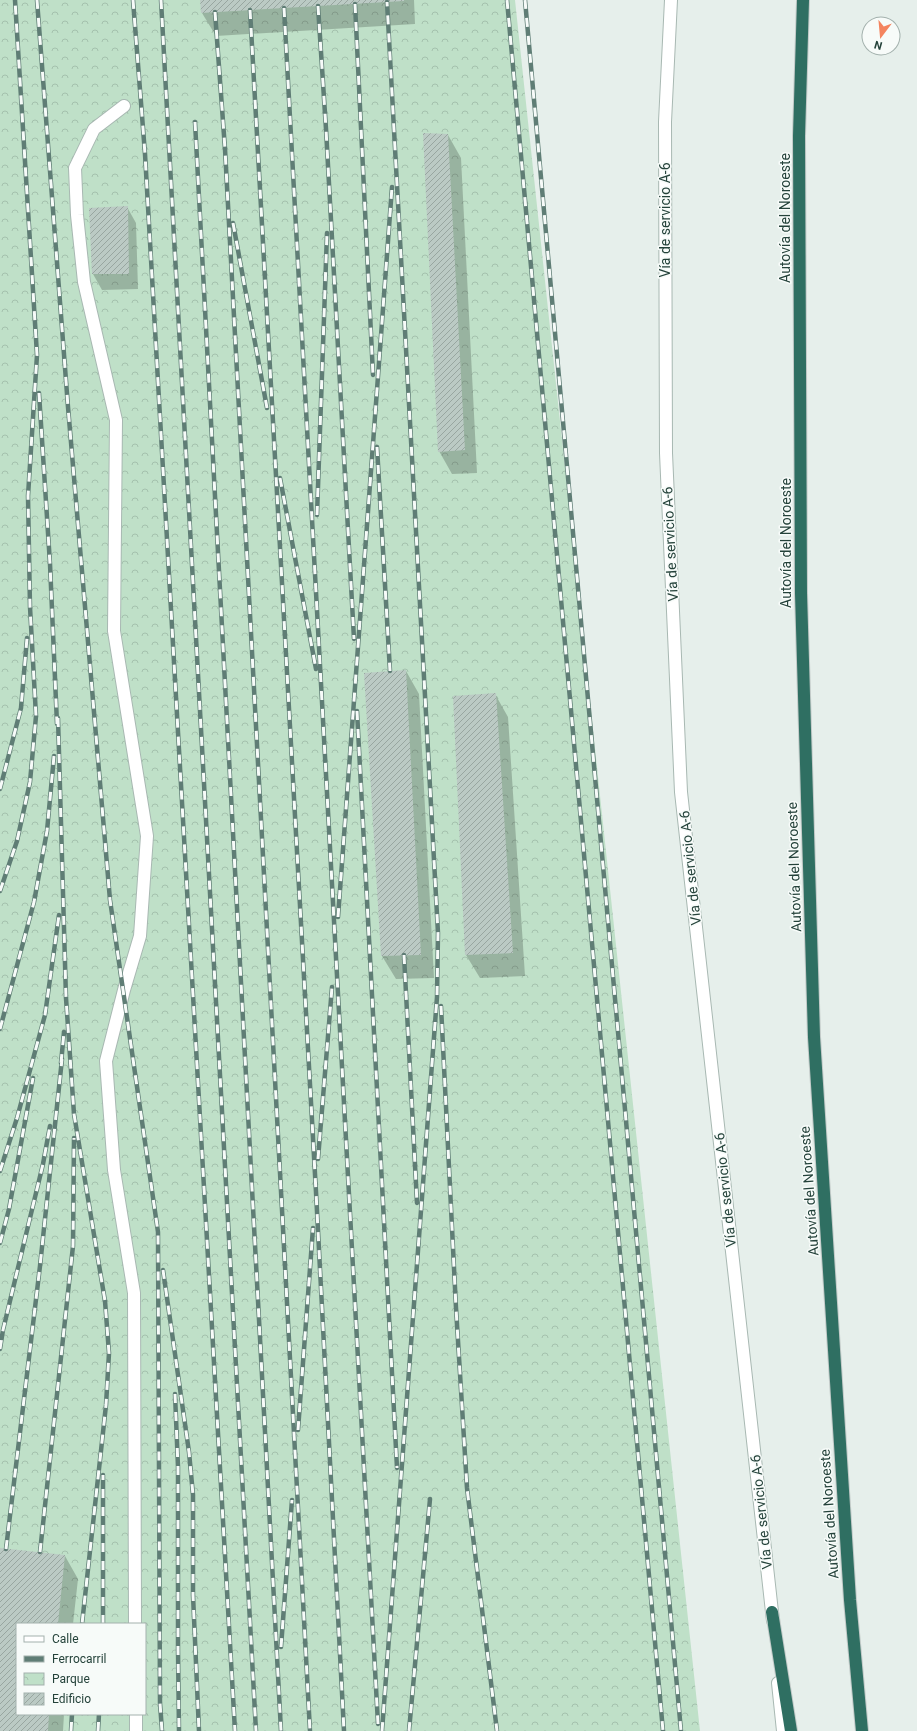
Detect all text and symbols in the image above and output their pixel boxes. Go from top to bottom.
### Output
north arrow [861,16,901,56]
text: N [873,38,884,52]
street label: Autovía del Noroeste [777,153,793,283]
street label: Vía de servicio A-6 [657,162,673,278]
street label: Autovía del Noroeste [778,478,794,608]
street label: Vía de servicio A-6 [659,486,681,602]
street label: Autovía del Noroeste [784,802,804,932]
street label: Vía de servicio A-6 [676,810,704,926]
street label: Autovía del Noroeste [796,1126,822,1256]
street label: Vía de servicio A-6 [711,1132,739,1248]
street label: Autovía del Noroeste [816,1449,842,1579]
street label: Vía de servicio A-6 [747,1454,775,1570]
legend [16,1623,146,1715]
text: Calle [52,1632,79,1646]
text: Ferrocarril [52,1652,107,1666]
text: Parque [52,1672,90,1686]
text: Edificio [52,1692,91,1706]

